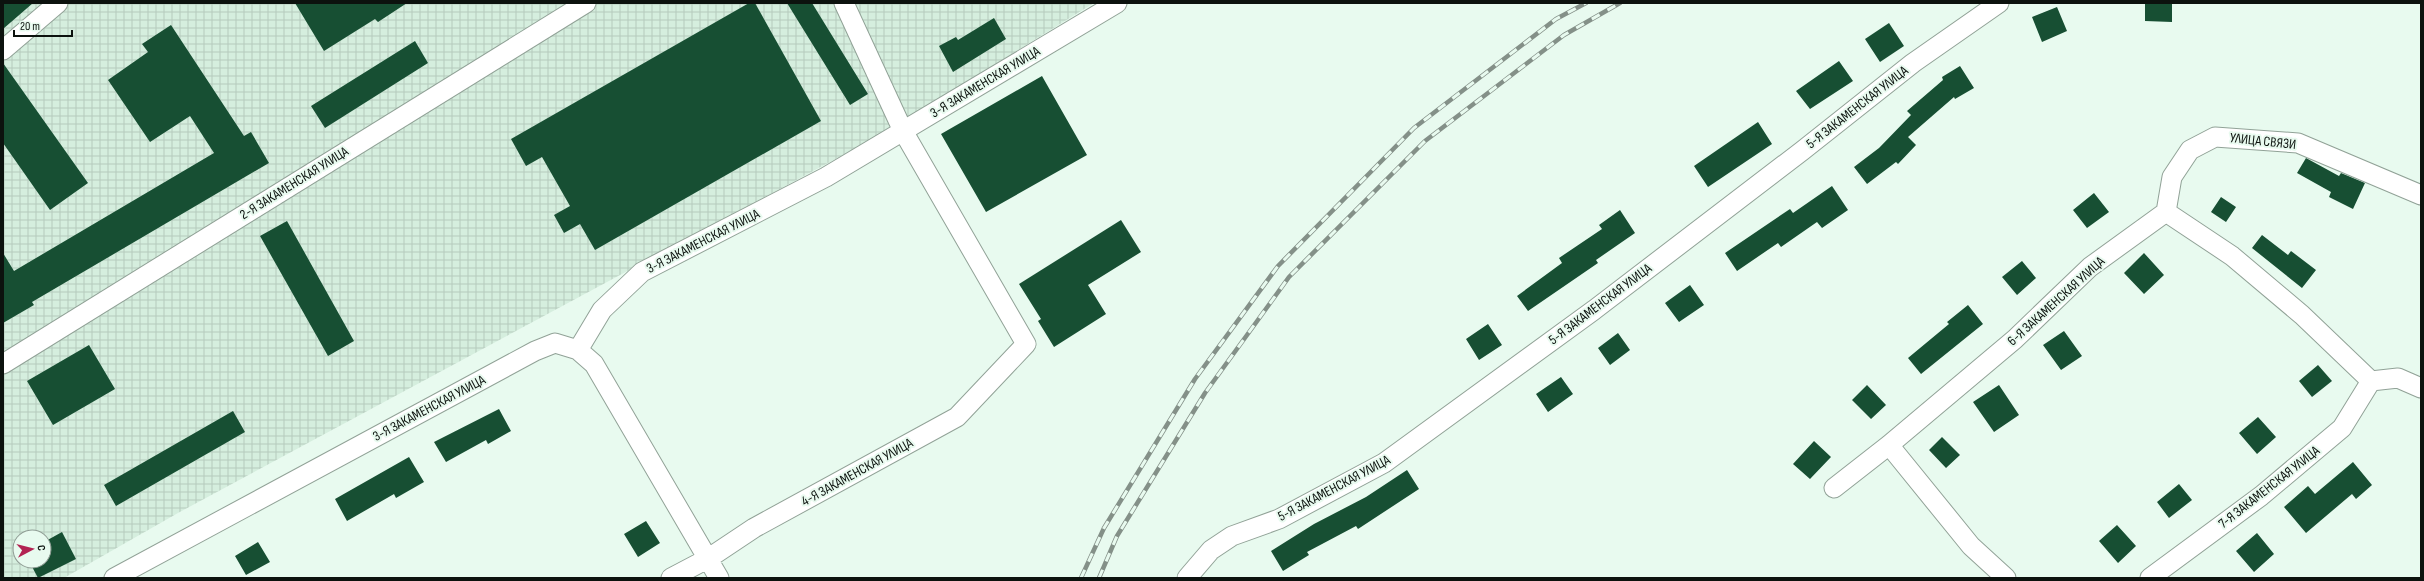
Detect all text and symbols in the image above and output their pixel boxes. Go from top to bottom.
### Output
scale bar [14,12,72,38]
text: 20 m [20,19,40,34]
street label: 3-Я ЗАКАМЕНСКАЯ УЛИЦА [927,42,1044,121]
street label: 5-Я ЗАКАМЕНСКАЯ УЛИЦА [1803,61,1912,152]
street label: УЛИЦА СВЯЗИ [2229,129,2297,153]
street label: 2-Я ЗАКАМЕНСКАЯ УЛИЦА [237,142,352,223]
street label: 3-Я ЗАКАМЕНСКАЯ УЛИЦА [644,205,763,277]
street label: 6-Я ЗАКАМЕНСКАЯ УЛИЦА [2004,252,2109,349]
street label: 5-Я ЗАКАМЕНСКАЯ УЛИЦА [1545,259,1656,348]
street label: 3-Я ЗАКАМЕНСКАЯ УЛИЦА [370,371,489,445]
street label: 4-Я ЗАКАМЕНСКАЯ УЛИЦА [798,434,917,510]
street label: 7-Я ЗАКАМЕНСКАЯ УЛИЦА [2215,442,2324,532]
street label: 5-Я ЗАКАМЕНСКАЯ УЛИЦА [1275,451,1394,525]
north arrow [12,529,52,569]
text: С [35,544,48,552]

